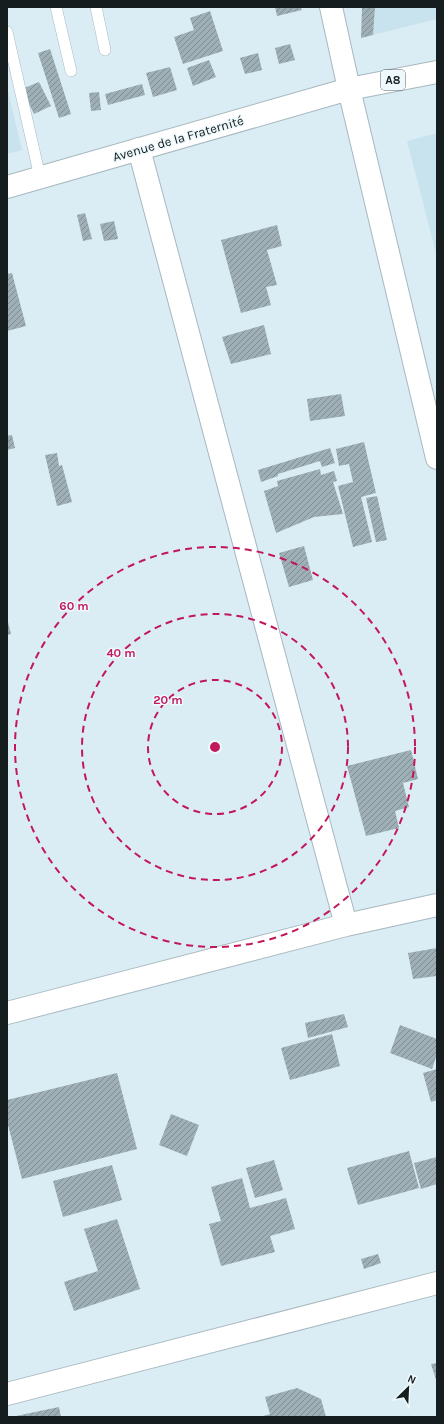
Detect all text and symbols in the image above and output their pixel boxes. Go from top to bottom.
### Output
road number: A8 [381,70,405,90]
street label: Avenue de la Fraternité [111,113,246,164]
text: 60 m [59,599,89,613]
text: 40 m [106,646,136,660]
text: 20 m [153,693,183,707]
centre of rings [208,740,222,754]
north arrow [388,1368,428,1408]
text: N [406,1372,418,1387]

